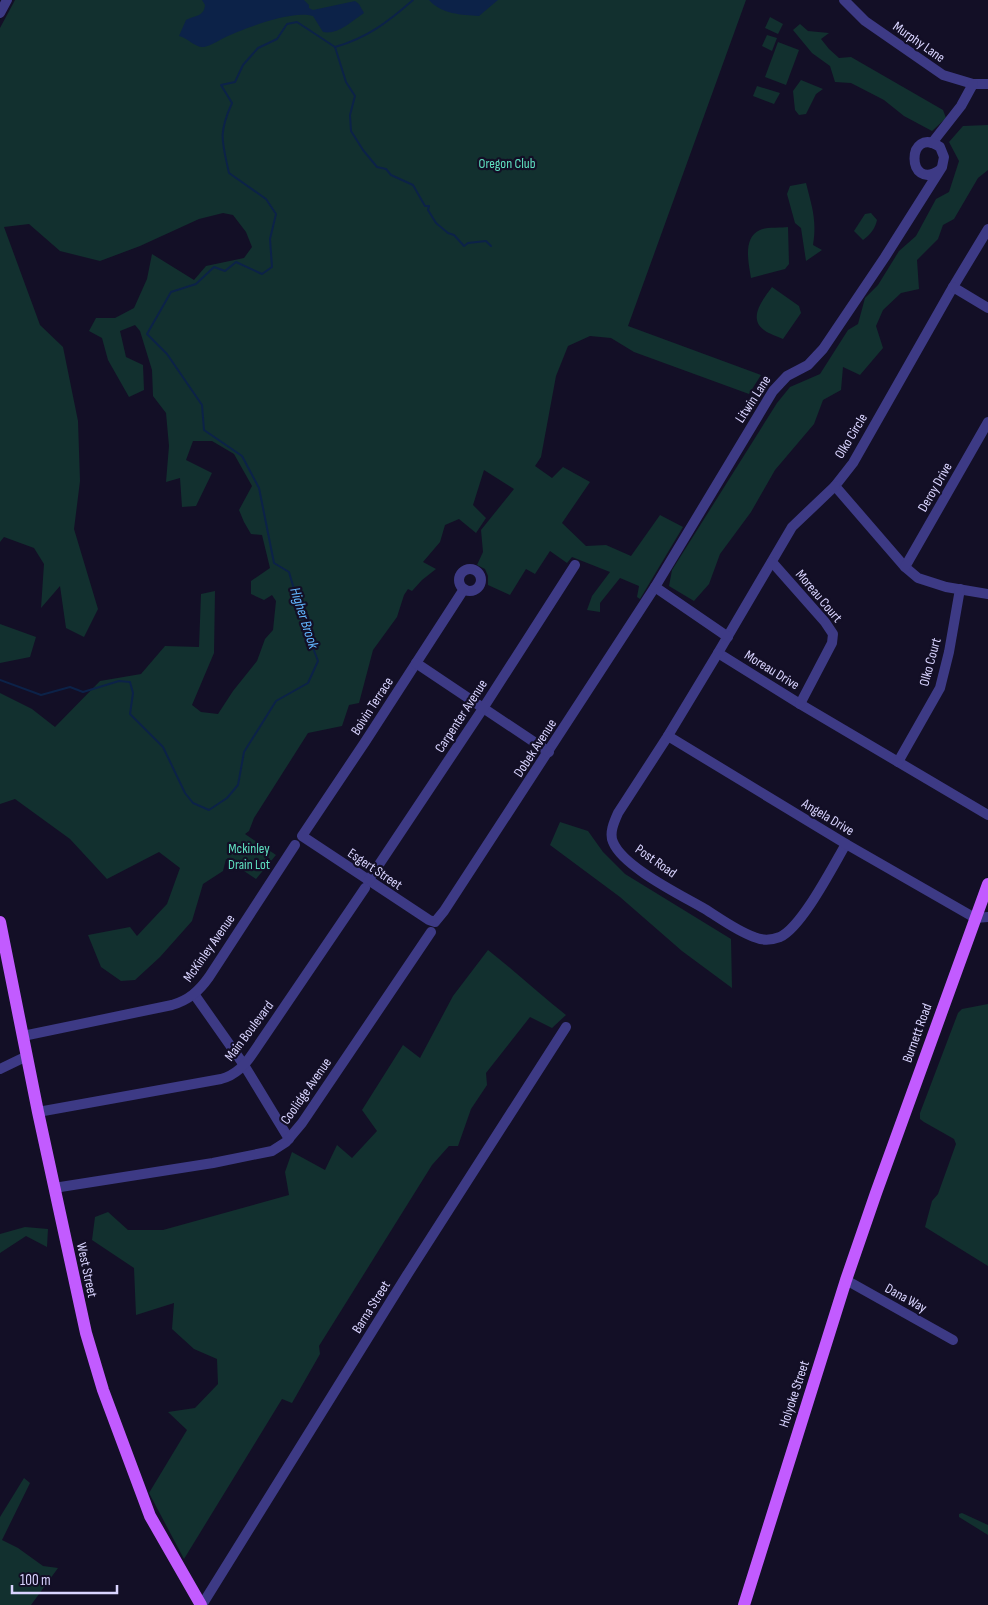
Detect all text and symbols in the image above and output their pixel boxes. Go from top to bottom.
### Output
street label: Murphy Lane [890,18,948,66]
park label: Oregon Club [479,155,536,172]
street label: Litwin Lane [731,372,775,426]
street label: Olko Circle [831,410,871,462]
street label: Deroy Drive [914,459,956,515]
street label: Moreau Court [792,566,846,626]
water label: Higher Brook [285,585,323,651]
street label: Olko Court [915,636,945,688]
street label: Moreau Drive [741,647,803,693]
street label: Boivin Terrace [347,674,397,738]
street label: Carpenter Avenue [431,676,491,756]
street label: Dobek Avenue [510,716,560,780]
street label: Angela Drive [798,794,857,839]
park label: Mckinley Drain Lot [228,840,270,873]
street label: Post Road [632,841,680,881]
street label: Esgert Street [345,845,405,893]
street label: McKinley Avenue [179,911,239,985]
street label: Main Boulevard [221,997,277,1064]
street label: Burnett Road [898,1001,936,1065]
street label: Coolidge Avenue [277,1054,335,1128]
street label: West Street [73,1241,101,1299]
street label: Barna Street [348,1278,394,1336]
street label: Dana Way [882,1280,930,1317]
street label: Holyoke Street [775,1358,813,1430]
scale bar [12,1562,118,1594]
text: 100 m [20,1571,51,1590]

